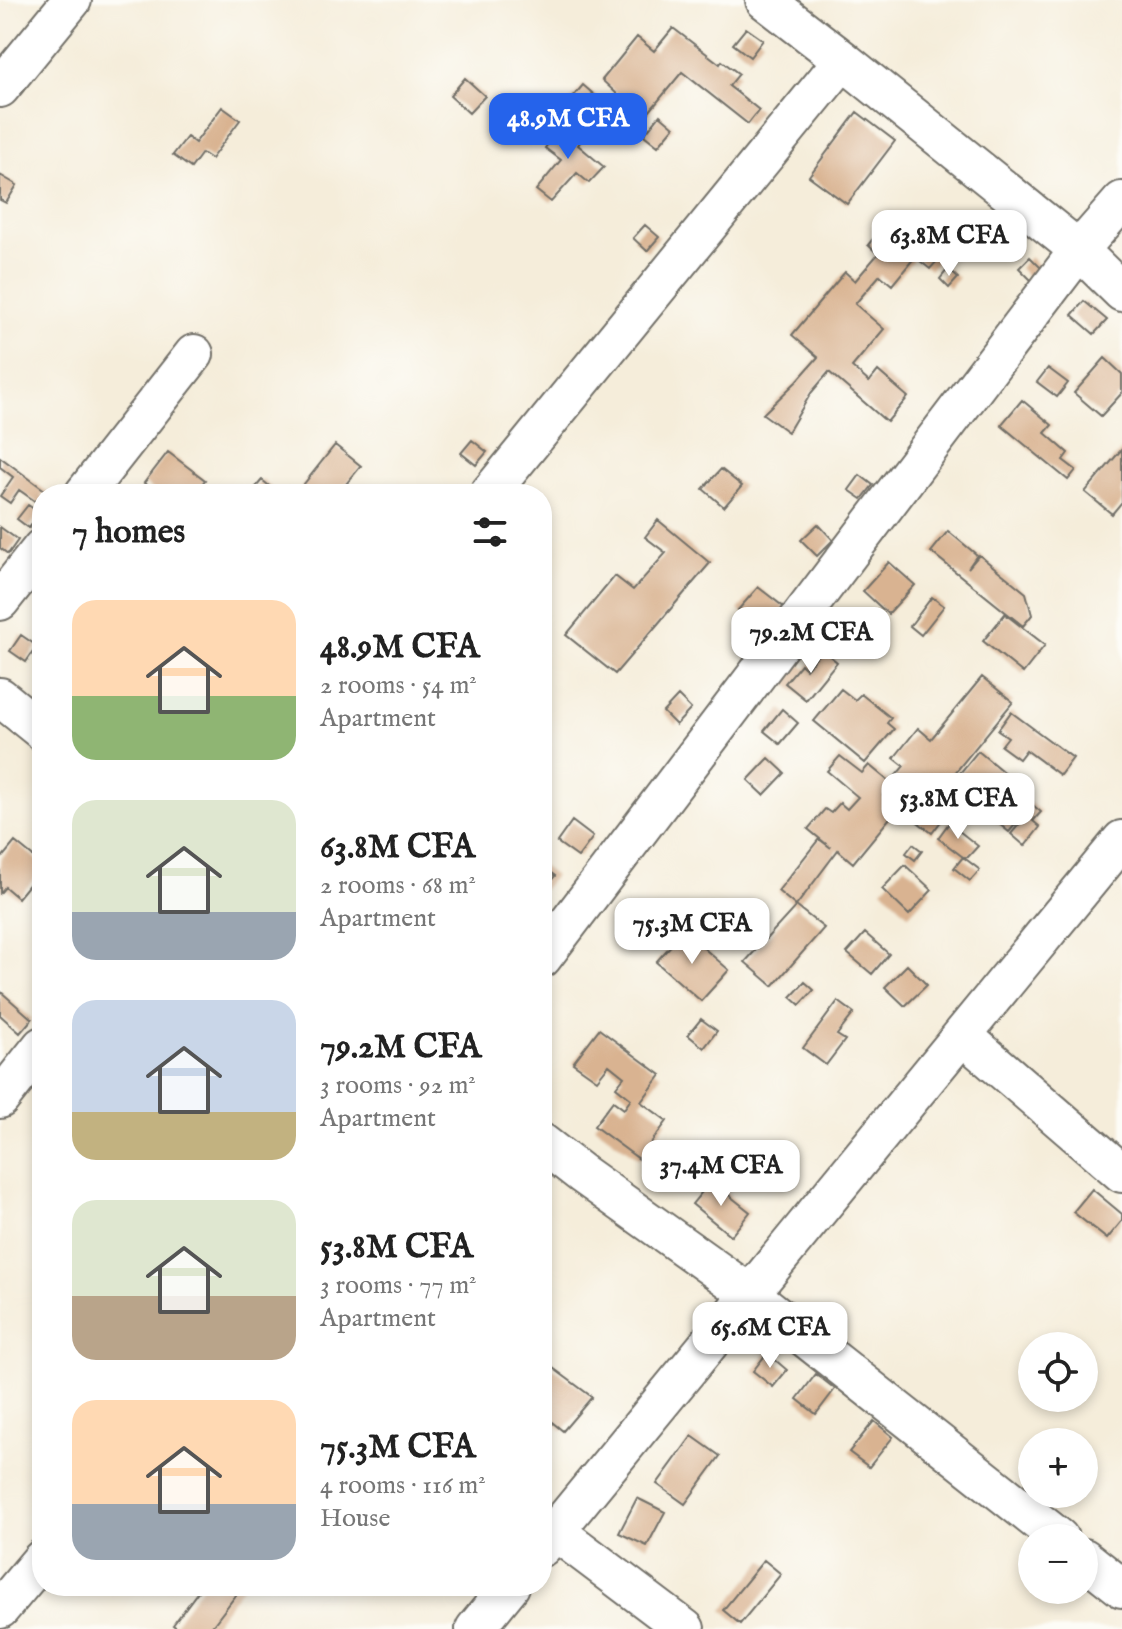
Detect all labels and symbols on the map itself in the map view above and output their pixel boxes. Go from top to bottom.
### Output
pin: 48.9M CFA [476,93,660,161]
pin: 63.8M CFA [857,210,1041,278]
pin: 79.2M CFA [719,607,903,675]
pin: 53.8M CFA [866,773,1050,841]
pin: 75.3M CFA [600,898,784,966]
pin: 37.4M CFA [629,1140,813,1208]
pin: 65.6M CFA [678,1302,862,1370]

